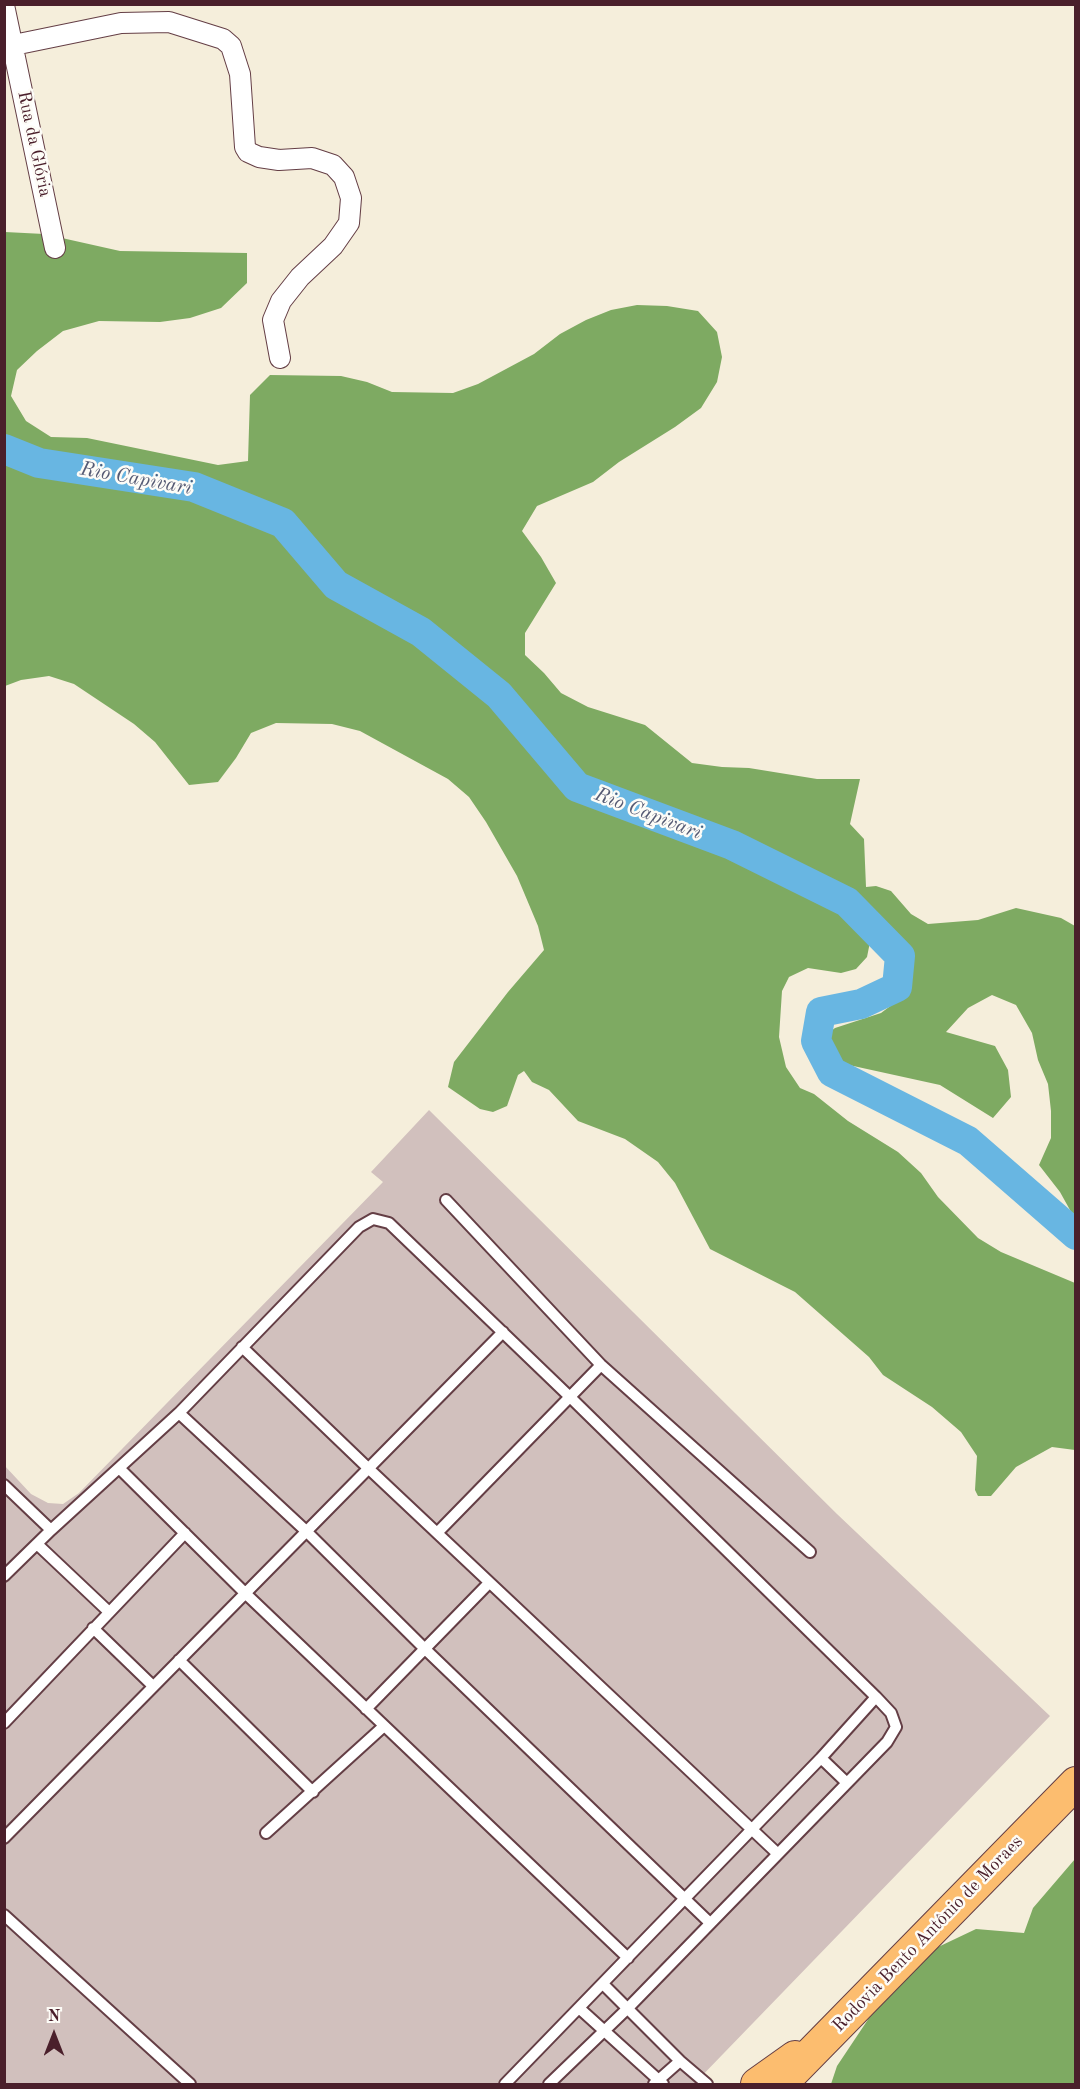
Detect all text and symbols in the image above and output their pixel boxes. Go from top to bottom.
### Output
street label: Rua da Glória [12,89,56,199]
water label: Rio Capivari [78,457,194,501]
water label: Rio Capivari [591,783,705,845]
street label: Rodovia Bento Antônio de Moraes [828,1831,1028,2037]
north arrow [24,2005,84,2065]
text: N [48,2009,60,2025]

